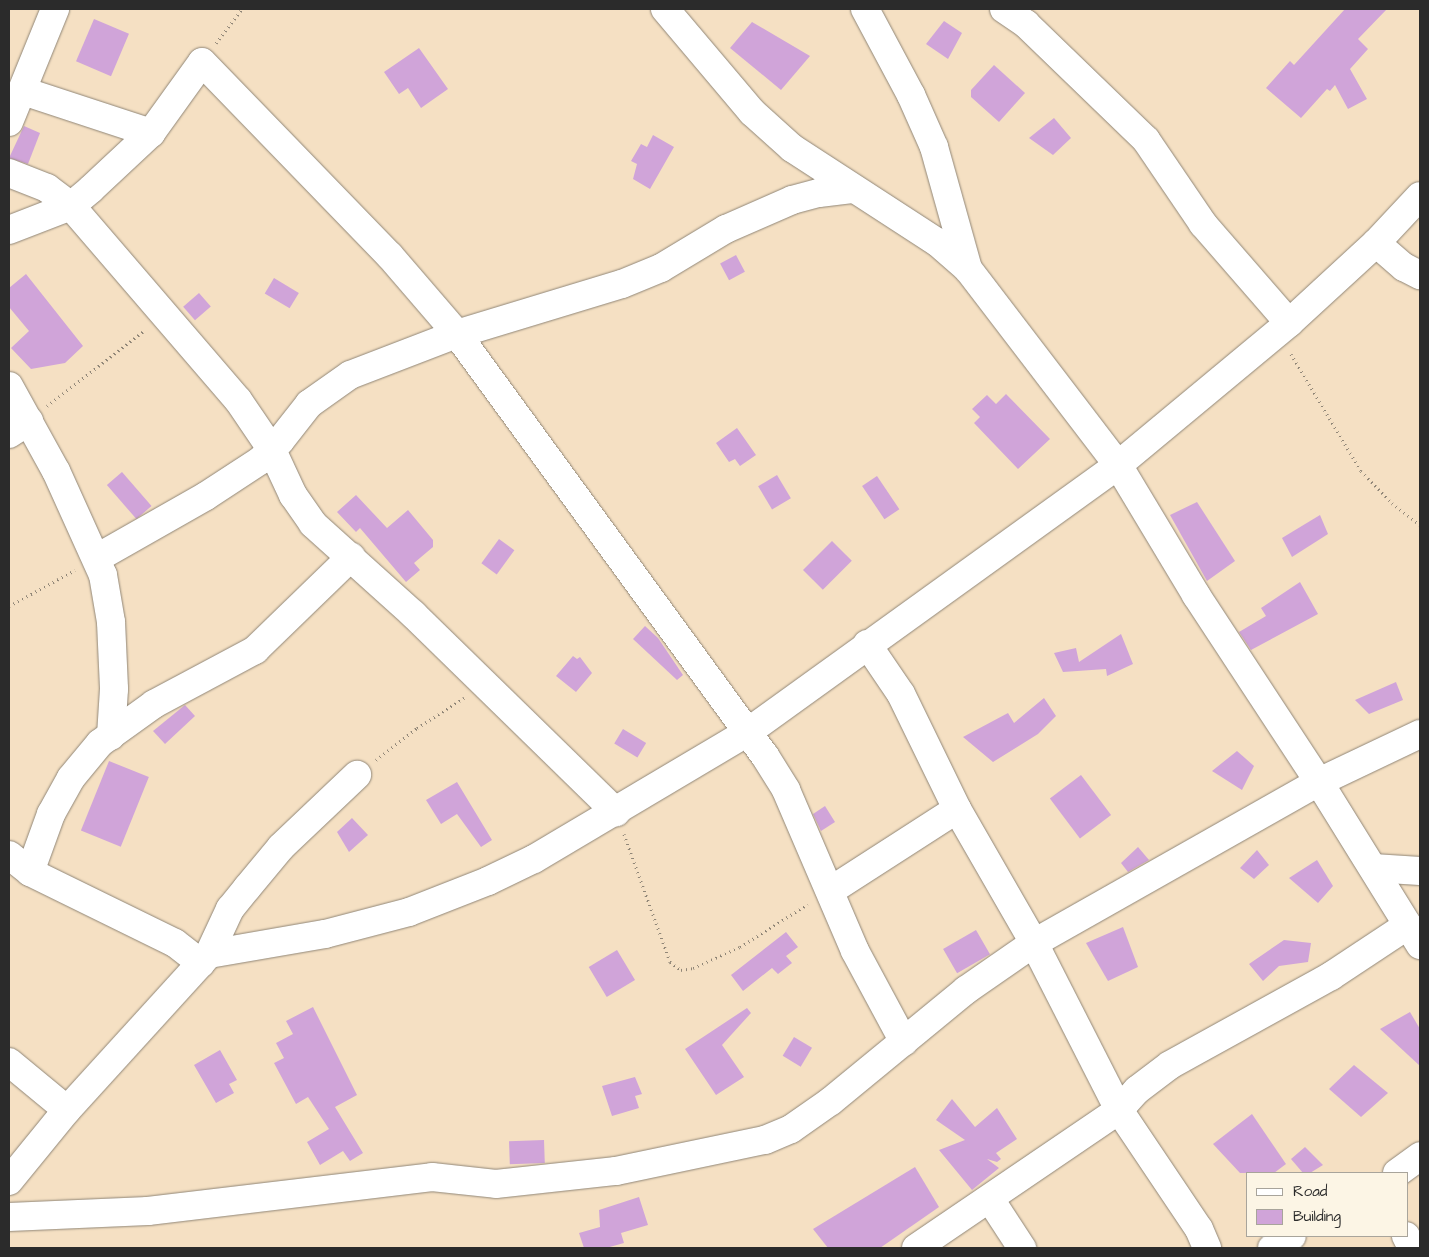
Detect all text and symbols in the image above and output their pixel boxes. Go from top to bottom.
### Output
legend [1246,1172,1409,1237]
text: Road [1293,1181,1327,1202]
text: Building [1293,1206,1341,1227]

